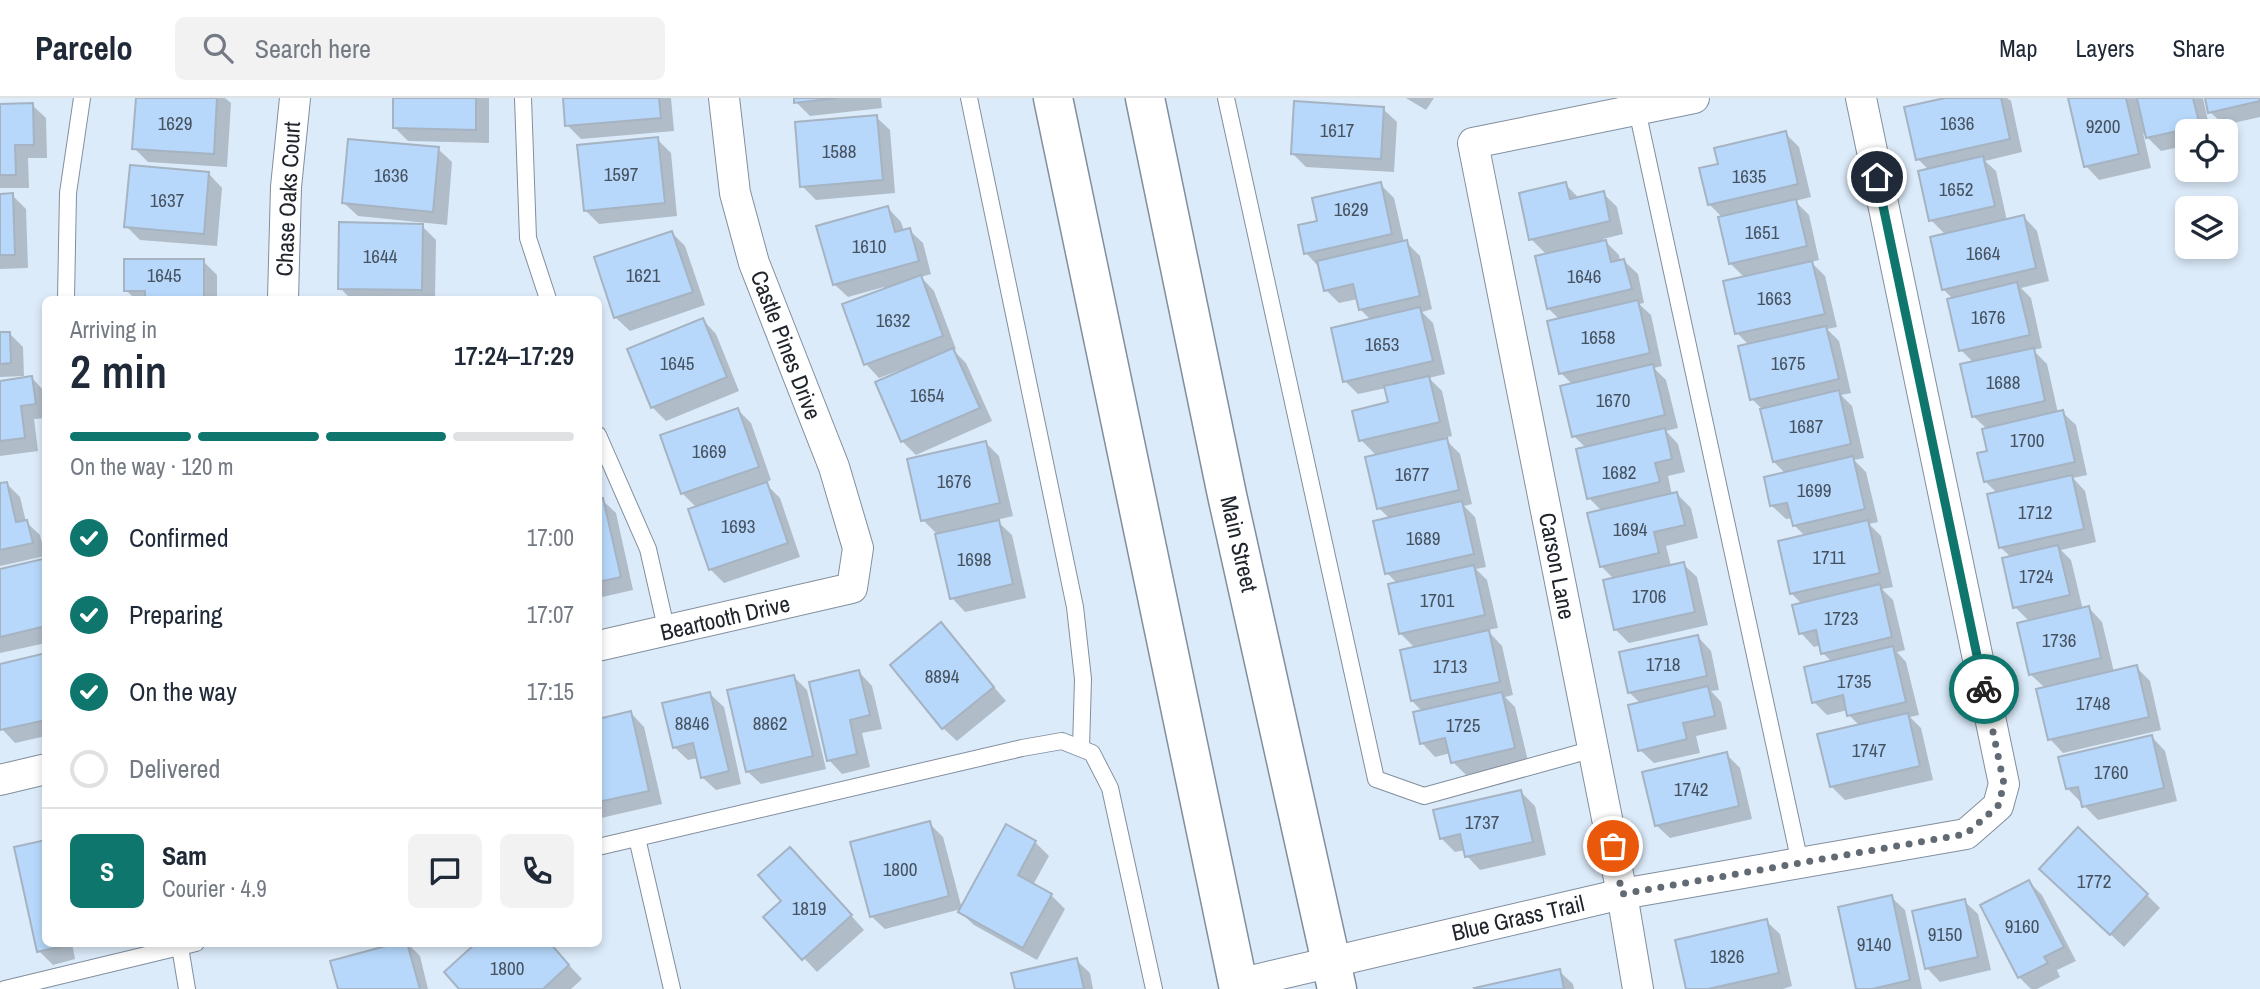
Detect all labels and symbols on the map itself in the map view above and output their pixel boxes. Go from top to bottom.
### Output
house number: 1629 [158,110,192,136]
house number: 1636 [1940,110,1974,136]
house number: 9200 [2086,113,2120,139]
house number: 1617 [1320,117,1355,143]
street label: Chase Oaks Court [268,121,307,277]
house number: 1588 [822,138,856,164]
pin [1847,147,1907,207]
house number: 1597 [604,161,639,187]
house number: 1636 [374,162,408,188]
house number: 1635 [1732,163,1767,189]
house number: 1652 [1939,176,1973,202]
house number: 1637 [150,187,185,213]
house number: 1629 [1334,196,1368,222]
house number: 1651 [1745,219,1780,245]
house number: 1610 [852,233,886,259]
house number: 1664 [1966,240,2001,266]
house number: 1644 [363,243,398,269]
house number: 1645 [147,262,182,288]
house number: 1621 [626,262,661,288]
house number: 1646 [1567,263,1601,289]
street label: Castle Pines Drive [744,266,829,424]
house number: 1663 [1757,285,1791,311]
house number: 1676 [1971,304,2005,330]
house number: 1632 [876,307,910,333]
house number: 1658 [1581,324,1615,350]
house number: 1653 [1365,331,1399,357]
house number: 1645 [660,350,695,376]
house number: 1675 [1771,350,1806,376]
house number: 1688 [1986,369,2020,395]
house number: 1654 [910,382,945,408]
house number: 1670 [1596,387,1630,413]
house number: 1687 [1789,413,1824,439]
house number: 1700 [2010,427,2044,453]
house number: 1669 [692,438,726,464]
house number: 1682 [1602,459,1636,485]
house number: 1677 [1395,461,1430,487]
house number: 1676 [937,468,971,494]
house number: 1699 [1797,477,1831,503]
street label: Main Street [1213,493,1266,595]
house number: 1712 [2018,499,2052,525]
street label: Carson Lane [1532,510,1583,622]
house number: 1693 [721,513,755,539]
house number: 1694 [1613,516,1648,542]
house number: 1689 [1406,525,1440,551]
house number: 1711 [1812,544,1846,570]
house number: 1698 [957,546,991,572]
house number: 1724 [2019,563,2054,589]
house number: 1706 [1632,583,1666,609]
house number: 1701 [1420,587,1455,613]
street label: Beartooth Drive [657,588,793,647]
house number: 1723 [1824,605,1858,631]
house number: 1736 [2042,627,2076,653]
house number: 1718 [1646,651,1680,677]
house number: 1713 [1433,653,1467,679]
courier [1949,654,2019,724]
house number: 8894 [925,663,960,689]
house number: 1735 [1837,668,1872,694]
house number: 1748 [2076,690,2110,716]
house number: 8846 [675,710,709,736]
house number: 8862 [753,710,787,736]
house number: 1725 [1446,712,1481,738]
house number: 1747 [1852,737,1887,763]
house number: 1760 [2094,759,2128,785]
house number: 1742 [1674,776,1708,802]
house number: 1737 [1465,809,1500,835]
pin [1583,816,1643,876]
house number: 1800 [883,856,917,882]
house number: 1772 [2077,868,2111,894]
street label: Blue Grass Trail [1449,887,1587,948]
house number: 1819 [792,895,826,921]
house number: 9160 [2005,913,2039,939]
house number: 9150 [1928,921,1962,947]
house number: 9140 [1857,931,1891,957]
house number: 1826 [1710,943,1744,969]
house number: 1800 [490,955,524,981]

